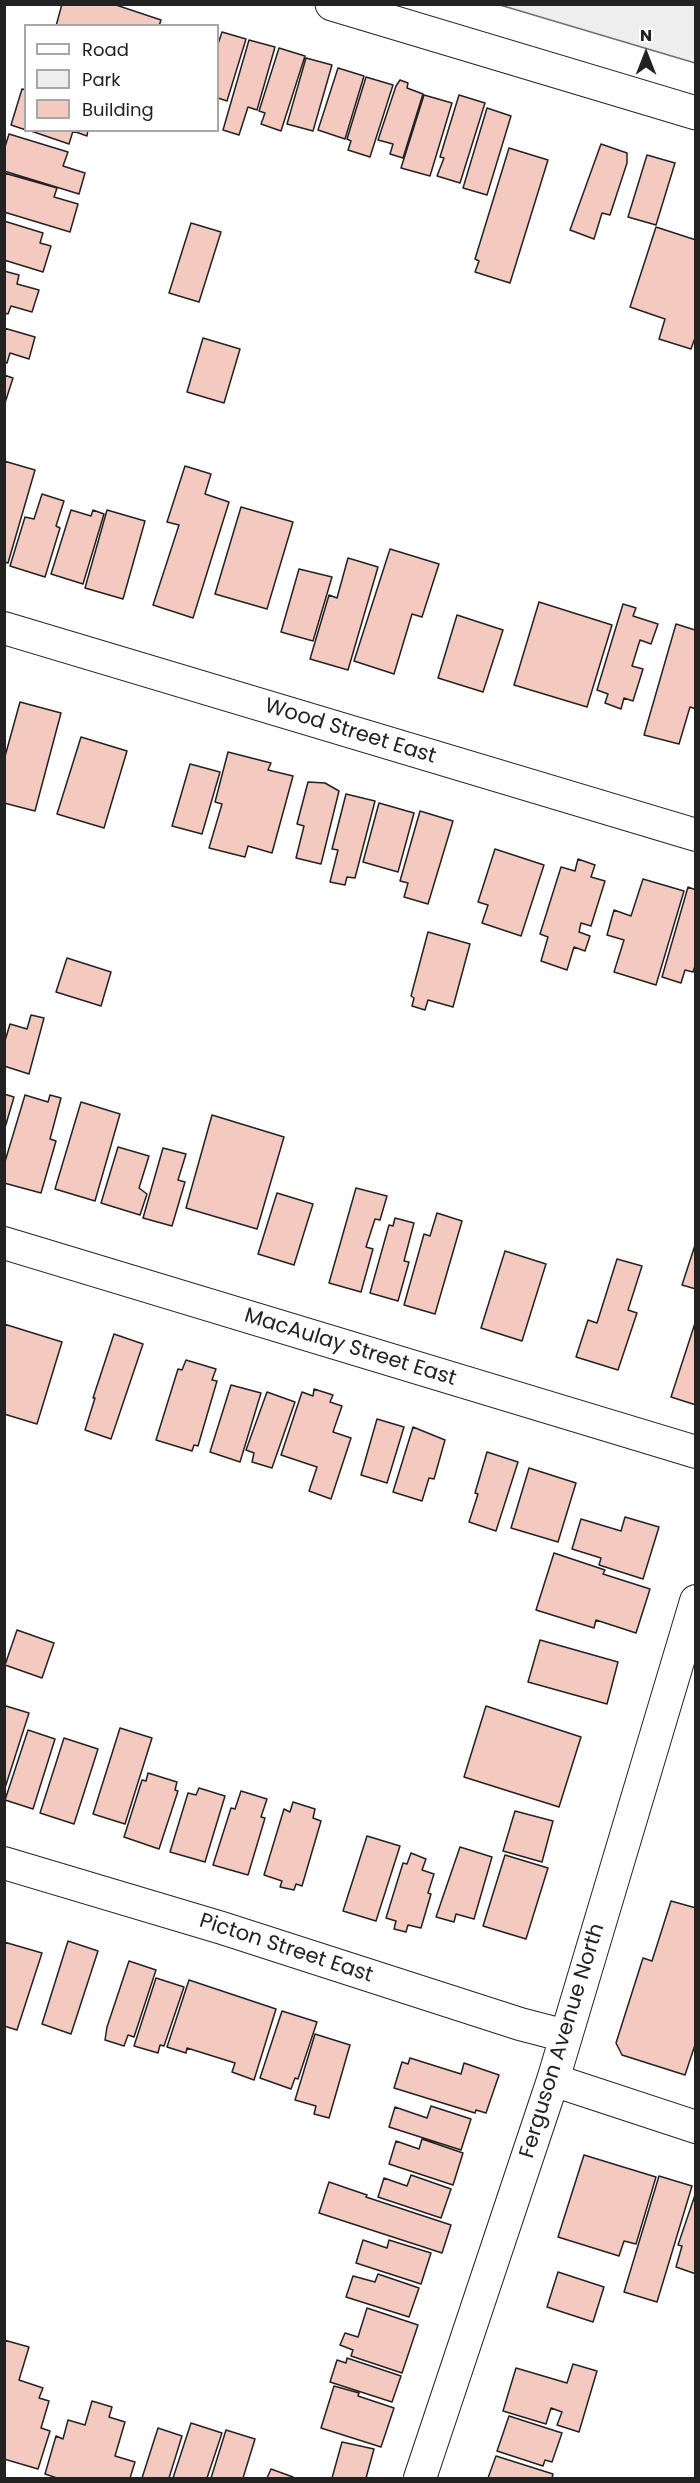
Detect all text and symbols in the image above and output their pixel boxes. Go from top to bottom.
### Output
legend [24,24,219,132]
north arrow [616,24,676,84]
text: N [640,24,652,47]
text: Road [82,37,129,62]
text: Park [82,67,121,92]
text: Building [82,97,154,122]
street label: Wood Street East [261,694,439,770]
street label: MacAulay Street East [241,1304,459,1392]
street label: Picton Street East [196,1909,376,1989]
street label: Ferguson Avenue North [515,1921,611,2161]

